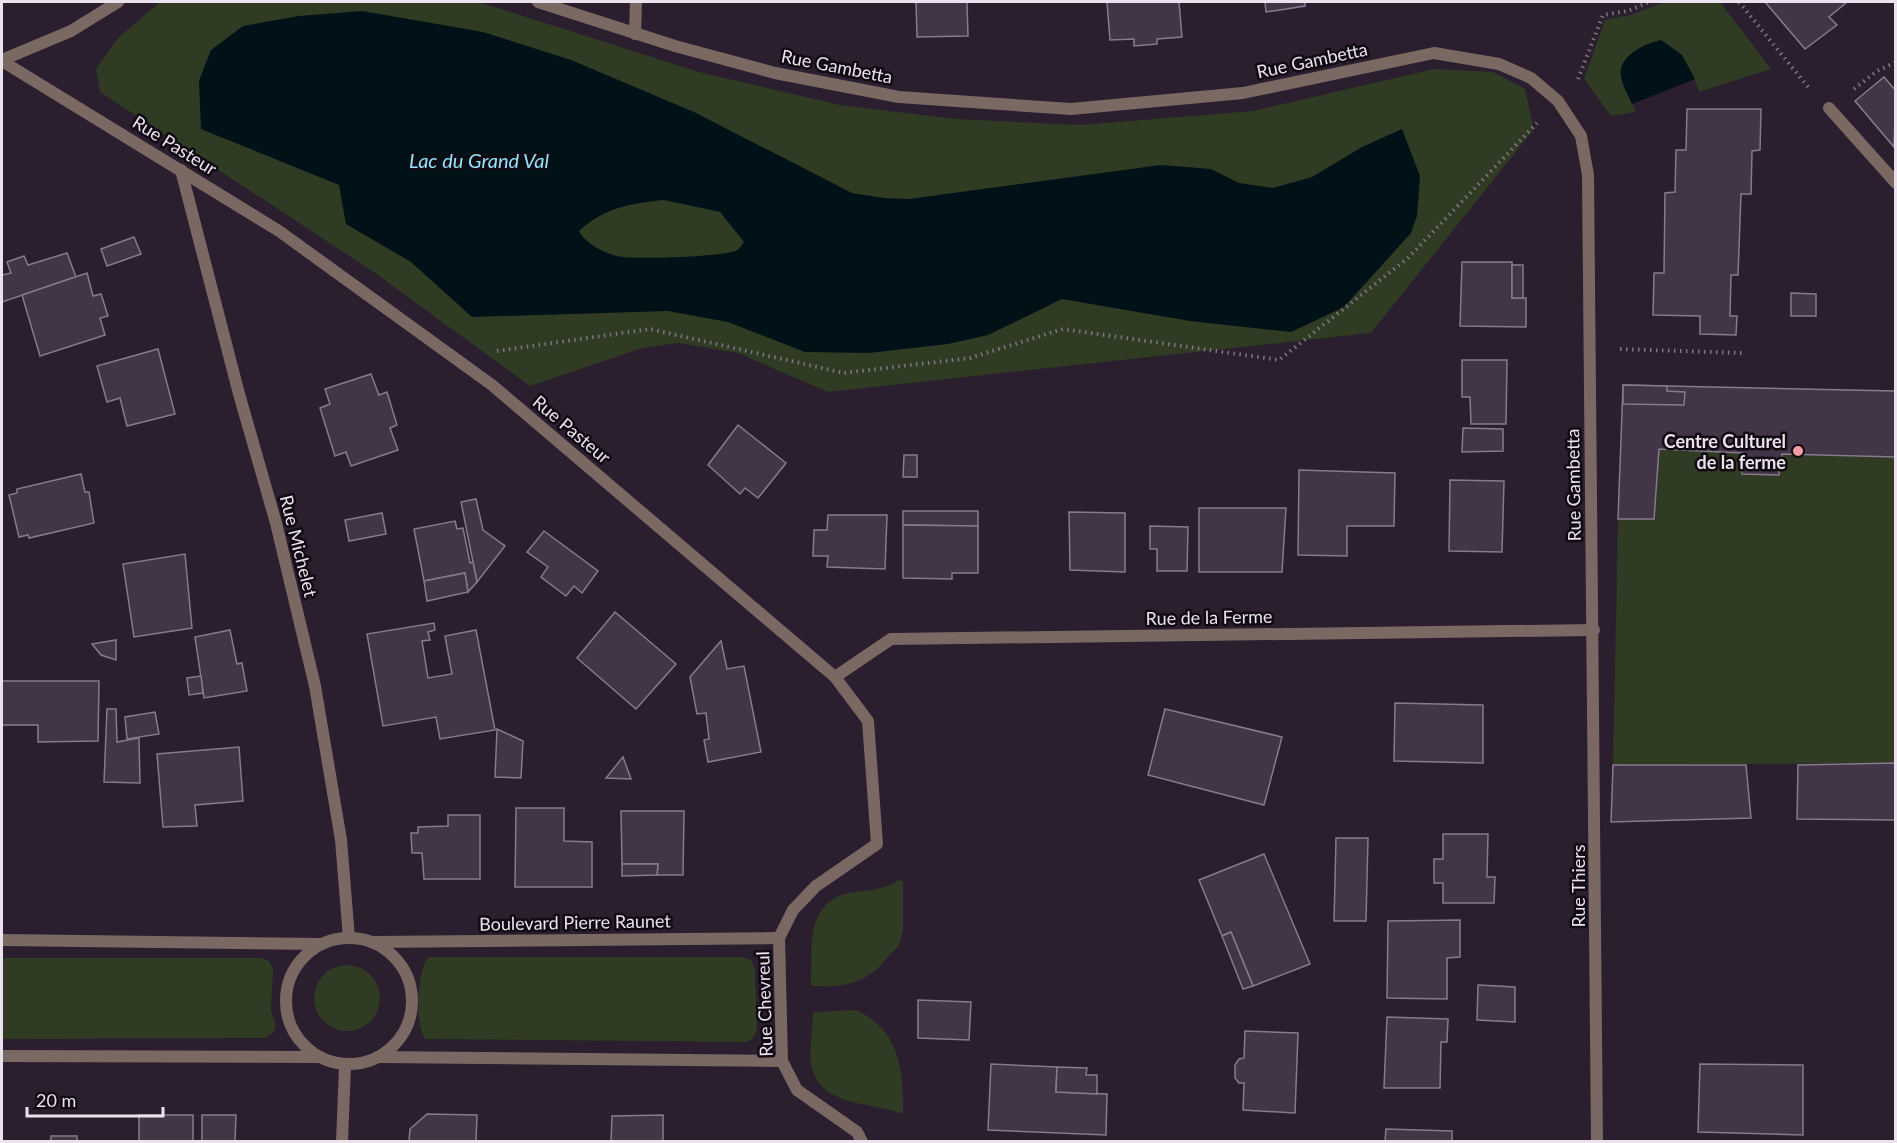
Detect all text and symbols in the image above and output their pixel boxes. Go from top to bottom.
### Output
street label: Rue Gambetta [1255,38,1369,82]
street label: Rue Gambetta [780,44,894,88]
street label: Rue Pasteur [129,111,221,180]
water label: Lac du Grand Val [409,148,550,172]
street label: Rue Pasteur [529,390,616,468]
street label: Rue Gambetta [1561,428,1585,542]
place label: Centre Culturel de la ferme [1664,430,1786,473]
marker: Centre Culturel de la ferme [1791,444,1805,458]
street label: Rue Michelet [276,493,322,600]
street label: Rue de la Ferme [1145,605,1273,629]
street label: Rue Thiers [1567,844,1589,928]
street label: Boulevard Pierre Raunet [479,909,672,935]
street label: Rue Chevreul [751,951,777,1057]
scale bar [27,1080,164,1118]
text: 20 m [36,1089,76,1111]

